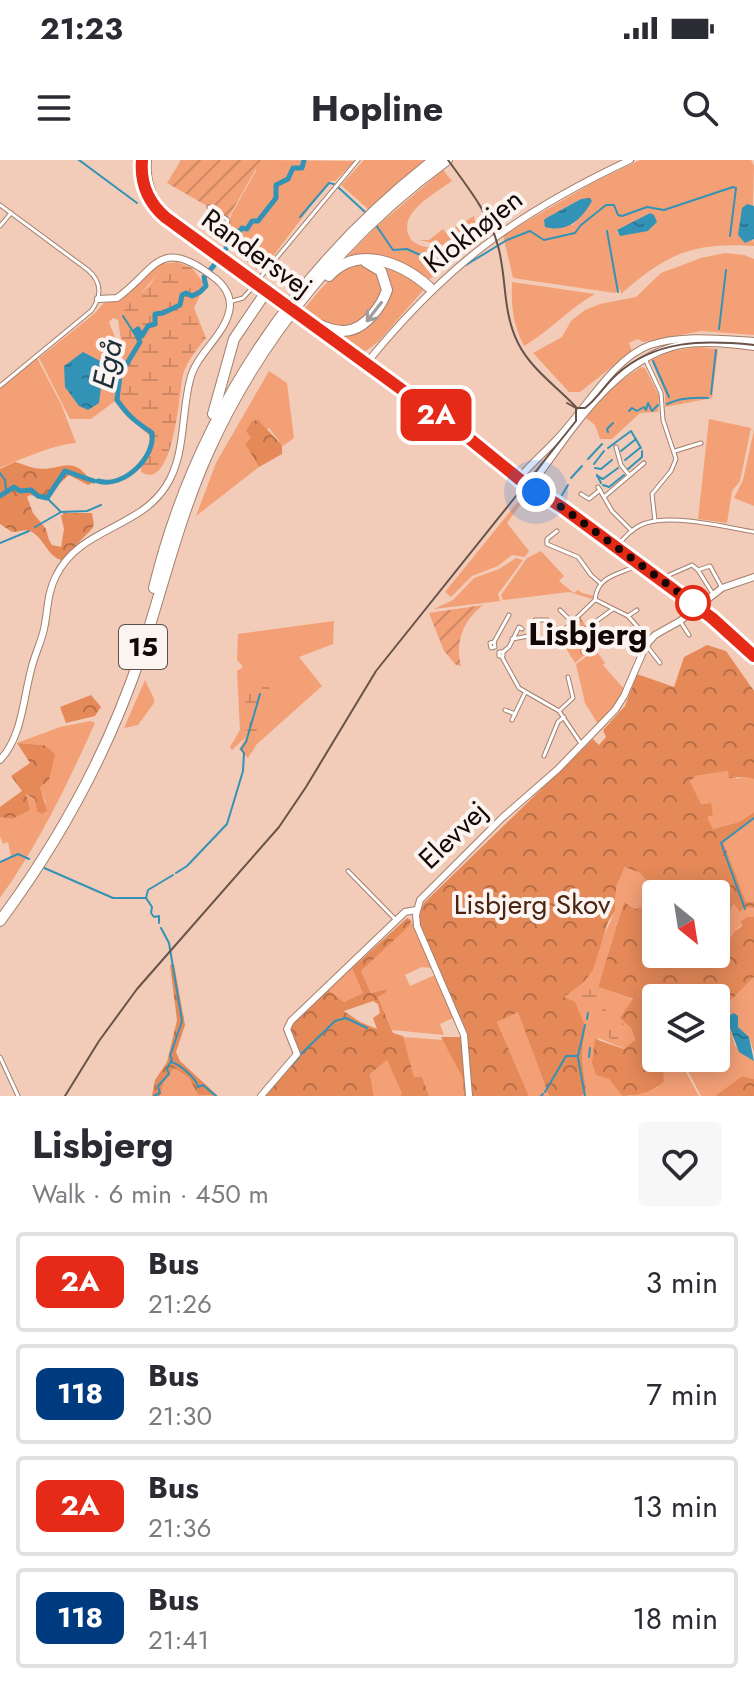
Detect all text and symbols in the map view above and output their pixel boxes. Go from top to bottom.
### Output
text: 21:23 [40,7,123,50]
text: Hopline [311,82,443,134]
icon: menu [32,86,76,130]
icon: search [678,86,722,130]
street label: Klokhøjen [415,179,531,283]
street label: Randersvej [193,199,321,307]
one-way arrow [365,301,382,322]
water label: Egå [81,335,133,393]
line badge: 2A [400,389,472,441]
text: 2A [417,394,455,435]
your location [516,472,556,512]
unlabelled marker [676,586,710,620]
district label: Lisbjerg [528,611,648,657]
road number: 15 [119,625,167,669]
street label: Elevvej [409,792,497,878]
north arrow [642,880,730,968]
map controls [642,880,730,1072]
park label: Lisbjerg Skov [454,884,611,925]
button: layers [642,984,730,1072]
text: Lisbjerg [32,1117,174,1172]
button: heart [638,1122,722,1206]
text: Walk · 6 min · 450 m [32,1175,269,1213]
text: Bus [148,1242,199,1285]
text: 2A [61,1261,99,1302]
text: 3 min [646,1261,718,1304]
text: 21:26 [148,1285,212,1323]
text: Bus [148,1354,199,1397]
text: 118 [57,1373,103,1414]
text: 7 min [646,1373,718,1416]
text: 21:30 [148,1397,212,1435]
text: Bus [148,1466,199,1509]
text: 2A [61,1485,99,1526]
text: 13 min [632,1485,718,1528]
text: 21:36 [148,1509,211,1547]
text: Bus [148,1578,199,1621]
text: 118 [57,1597,103,1638]
text: 18 min [632,1597,718,1640]
text: 21:41 [148,1621,209,1659]

